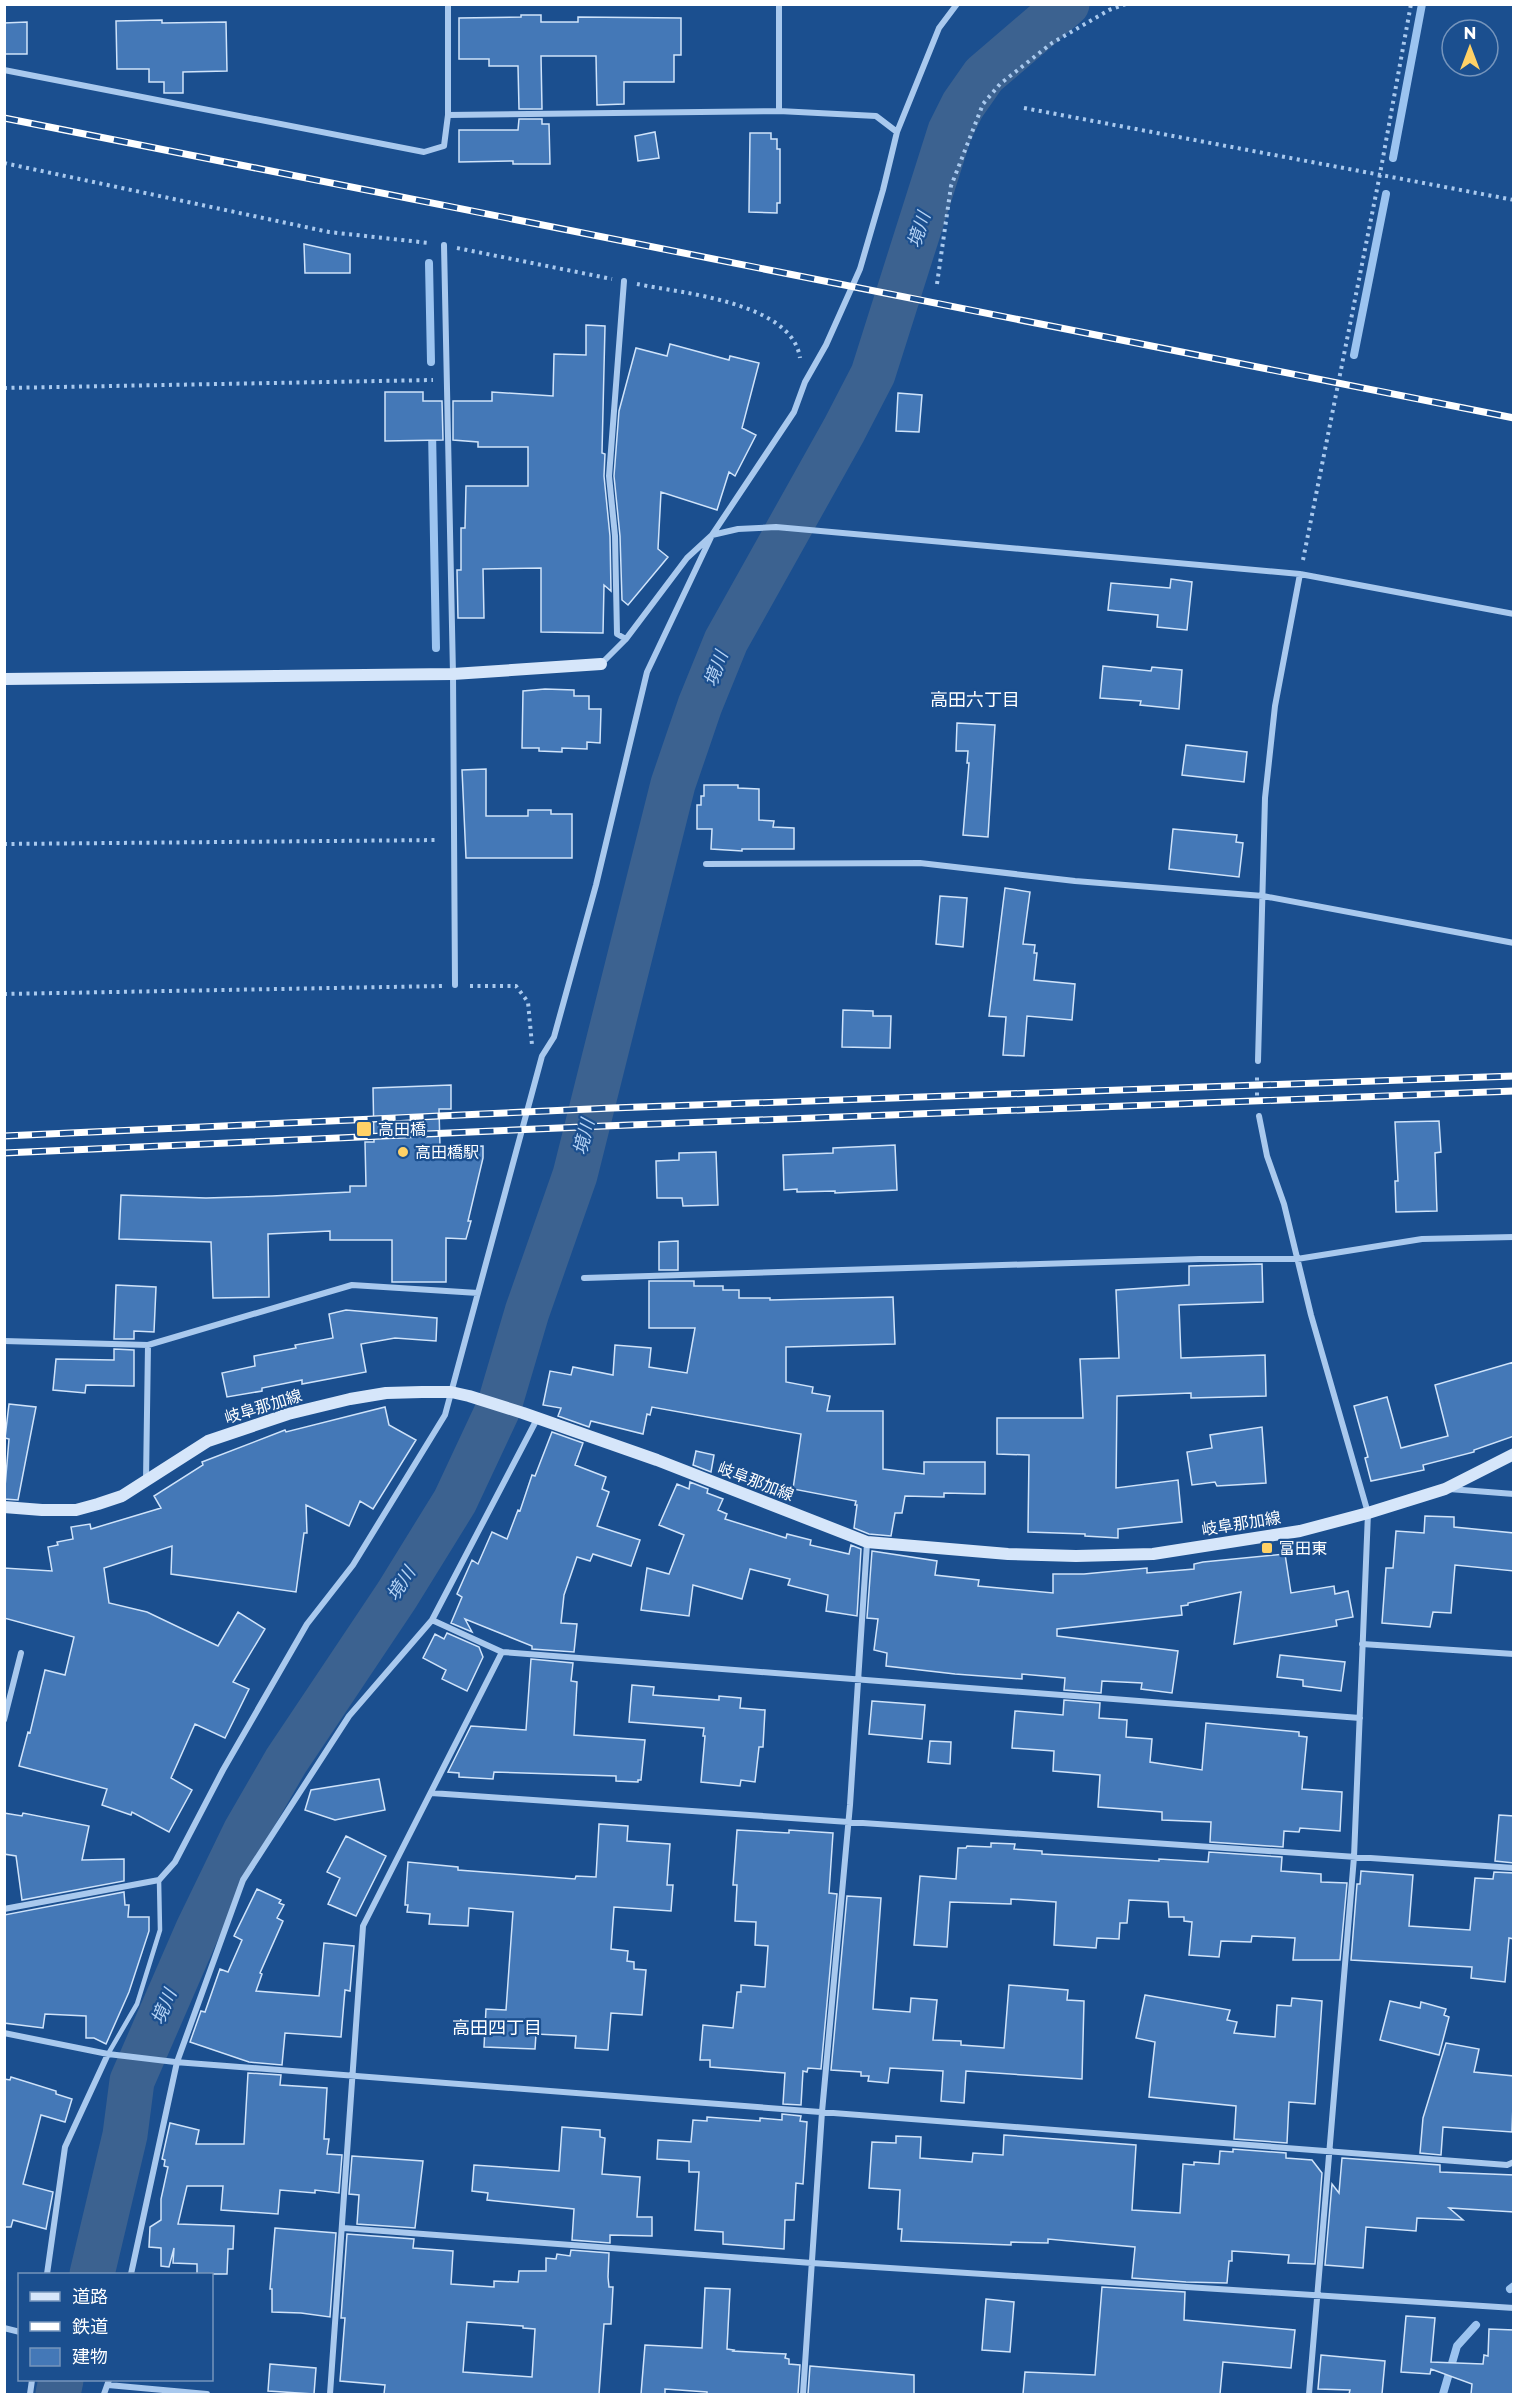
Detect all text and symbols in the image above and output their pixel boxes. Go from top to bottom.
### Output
north arrow [1440,18,1500,78]
text: N [1464,24,1476,43]
water label: 境川 [903,208,936,251]
water label: 境川 [700,646,733,690]
district label: 高田六丁目 [930,689,1020,711]
water label: 境川 [569,1115,600,1157]
marker: 高田橋 [355,1120,373,1138]
place label: 高田橋 [378,1120,426,1139]
place label: 高田橋駅 [415,1143,479,1162]
marker: 高田橋駅 [396,1145,410,1159]
street label: 岐阜那加線 [222,1386,304,1427]
street label: 岐阜那加線 [715,1458,797,1505]
street label: 岐阜那加線 [1200,1508,1282,1539]
place label: 富田東 [1279,1539,1327,1558]
marker: 富田東 [1260,1541,1274,1555]
water label: 境川 [382,1561,421,1605]
water label: 境川 [147,1984,182,2028]
district label: 高田四丁目 [452,2017,542,2039]
legend [18,2273,213,2381]
text: 道路 [72,2286,108,2308]
text: 鉄道 [72,2316,108,2338]
text: 建物 [72,2346,108,2368]

